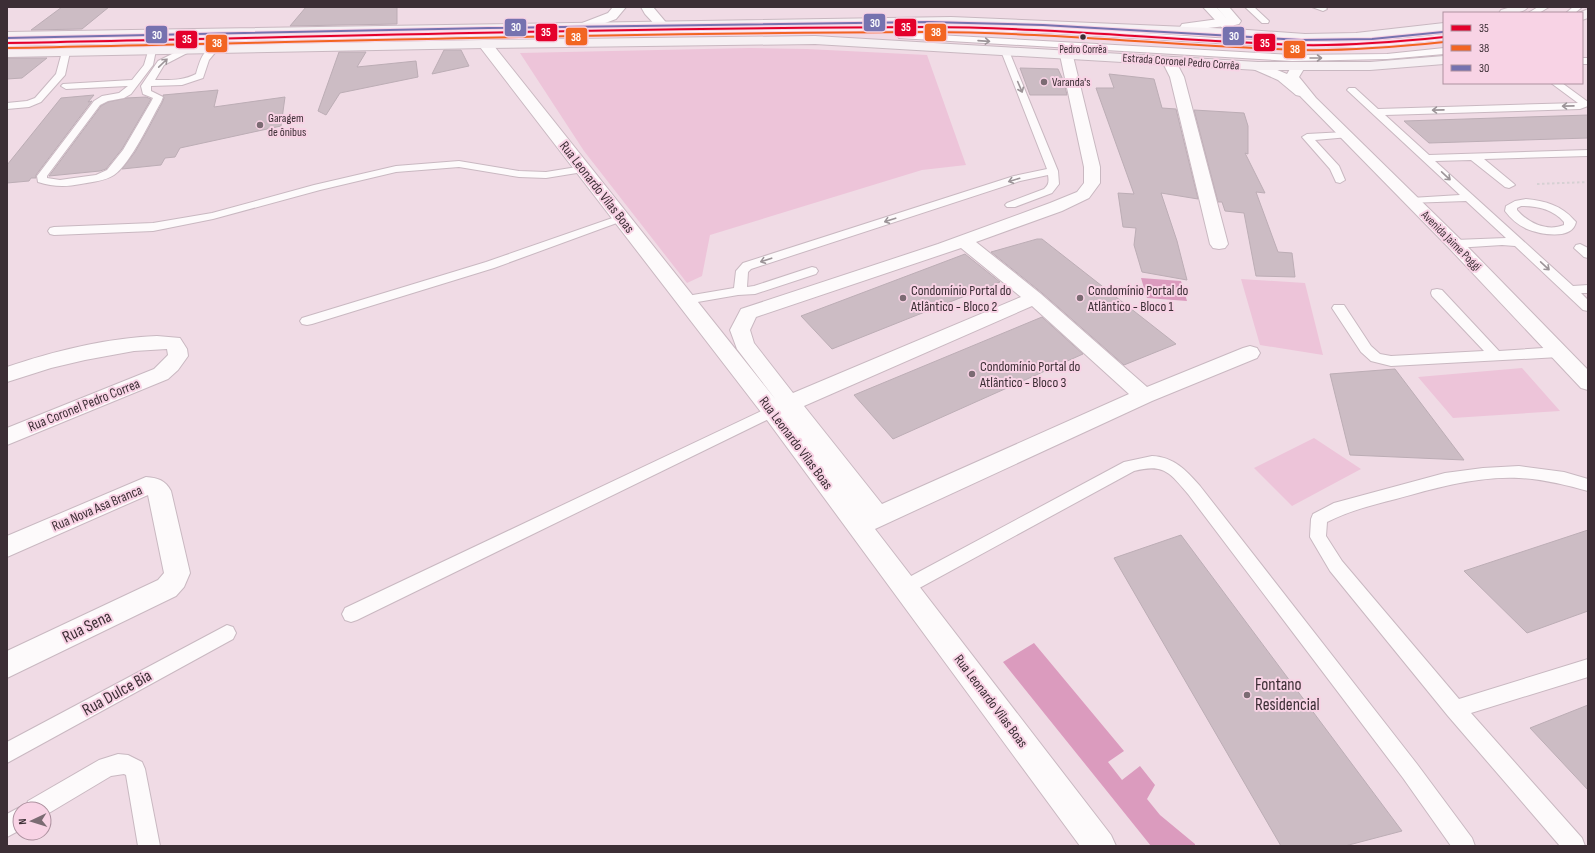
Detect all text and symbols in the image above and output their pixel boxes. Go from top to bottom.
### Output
legend [1443,12,1583,84]
line badge: 30 [863,13,886,32]
text: 30 [870,17,880,30]
line badge: 30 [504,18,527,37]
line badge: 35 [894,18,917,37]
text: 30 [511,21,521,34]
text: 35 [901,21,911,34]
text: 35 [1479,21,1489,36]
line badge: 35 [535,23,558,42]
line badge: 38 [924,23,947,42]
line badge: 30 [145,25,168,44]
text: 35 [541,26,551,39]
text: 38 [931,26,941,39]
line badge: 30 [1222,26,1245,46]
line badge: 38 [565,27,588,46]
text: 30 [152,29,162,42]
line badge: 35 [175,30,198,49]
text: 30 [1229,30,1239,43]
text: 38 [571,31,581,44]
marker: Pedro Corrêa [1078,32,1088,42]
text: 35 [182,33,192,46]
line badge: 35 [1253,33,1276,52]
line badge: 38 [205,34,228,53]
text: 38 [212,37,222,50]
text: 35 [1260,37,1270,50]
one-way arrow [977,38,990,45]
line badge: 38 [1283,40,1306,59]
text: 38 [1479,41,1489,56]
place label: Pedro Corrêa [1059,43,1107,56]
text: 38 [1290,43,1300,56]
street label: Estrada Coronel Pedro Corrêa [1122,50,1240,74]
one-way arrow [1309,54,1322,62]
one-way arrow [158,58,168,68]
text: 30 [1479,61,1489,76]
place label: Varanda's [1052,75,1090,90]
marker: Varanda's [1039,77,1049,87]
one-way arrow [1017,81,1024,93]
one-way arrow [1562,102,1575,110]
one-way arrow [1432,106,1445,113]
place label: Garagem de ônibus [268,111,306,140]
marker: Garagem de ônibus [255,120,265,130]
street label: Rua Leonardo Vilas Boas [556,138,638,236]
one-way arrow [1441,171,1451,181]
one-way arrow [1007,177,1020,184]
street label: Avenida Jaime Poggi [1417,207,1484,274]
one-way arrow [884,217,897,224]
one-way arrow [760,257,773,264]
one-way arrow [1540,261,1550,271]
place label: Condomínio Portal do Atlântico - Bloco 2 [910,282,1011,315]
place label: Condomínio Portal do Atlântico - Bloco 1 [1087,282,1188,315]
marker: Condomínio Portal do Atlântico - Bloco 2 [898,293,908,303]
marker: Condomínio Portal do Atlântico - Bloco 1 [1075,293,1085,303]
place label: Condomínio Portal do Atlântico - Bloco 3 [979,358,1080,391]
marker: Condomínio Portal do Atlântico - Bloco 3 [967,369,977,379]
street label: Rua Coronel Pedro Correa [26,375,142,435]
street label: Rua Leonardo Vilas Boas [755,393,837,493]
street label: Rua Nova Asa Branca [49,481,145,535]
street label: Rua Sena [59,607,115,647]
street label: Rua Leonardo Vilas Boas [950,651,1032,751]
street label: Rua Dulce Bia [79,666,155,720]
place label: Fontano Residencial [1255,675,1320,715]
marker: Fontano Residencial [1242,690,1252,700]
north arrow [12,801,52,841]
text: N [16,818,29,825]

